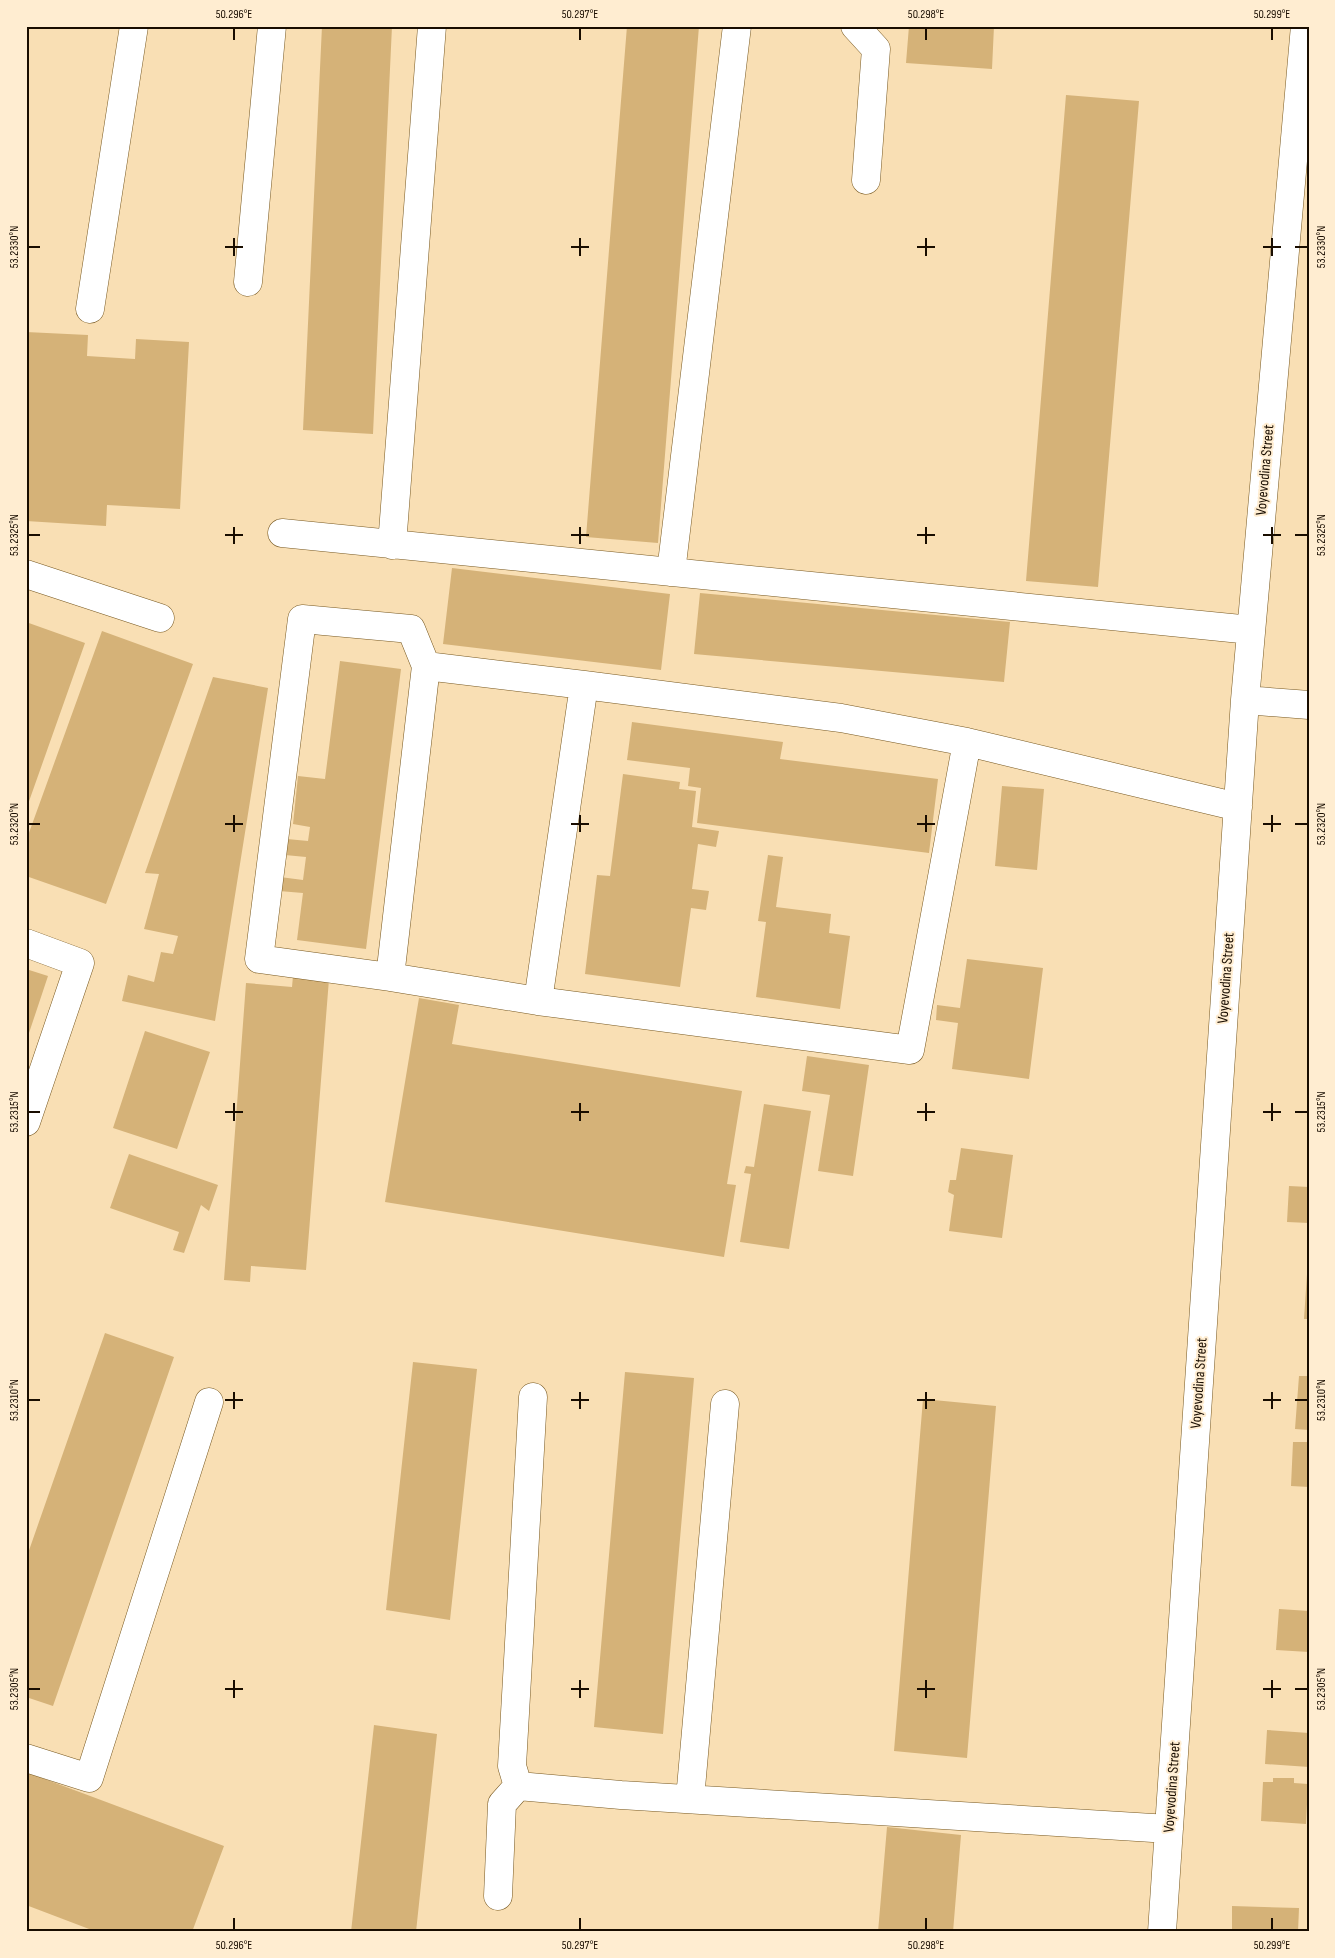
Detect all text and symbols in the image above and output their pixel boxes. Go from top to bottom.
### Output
text: 50.296°E [216,7,252,22]
text: 50.297°E [562,7,598,22]
text: 50.298°E [908,7,944,22]
text: 50.299°E [1254,7,1290,22]
text: 53.2330°N [7,226,22,268]
text: 53.2330°N [1314,226,1329,268]
street label: Voyevodina Street [1252,423,1278,516]
text: 53.2325°N [7,514,22,556]
text: 53.2325°N [1314,514,1329,556]
text: 53.2320°N [7,803,22,845]
text: 53.2320°N [1314,803,1329,845]
street label: Voyevodina Street [1213,931,1239,1024]
text: 53.2315°N [7,1091,22,1133]
text: 53.2315°N [1314,1091,1329,1133]
street label: Voyevodina Street [1186,1336,1212,1429]
text: 53.2310°N [7,1379,22,1421]
text: 53.2310°N [1314,1379,1329,1421]
text: 53.2305°N [7,1668,22,1710]
text: 53.2305°N [1314,1668,1329,1710]
street label: Voyevodina Street [1159,1740,1185,1833]
text: 50.296°E [216,1938,252,1953]
text: 50.297°E [562,1938,598,1953]
text: 50.298°E [908,1938,944,1953]
text: 50.299°E [1254,1938,1290,1953]

